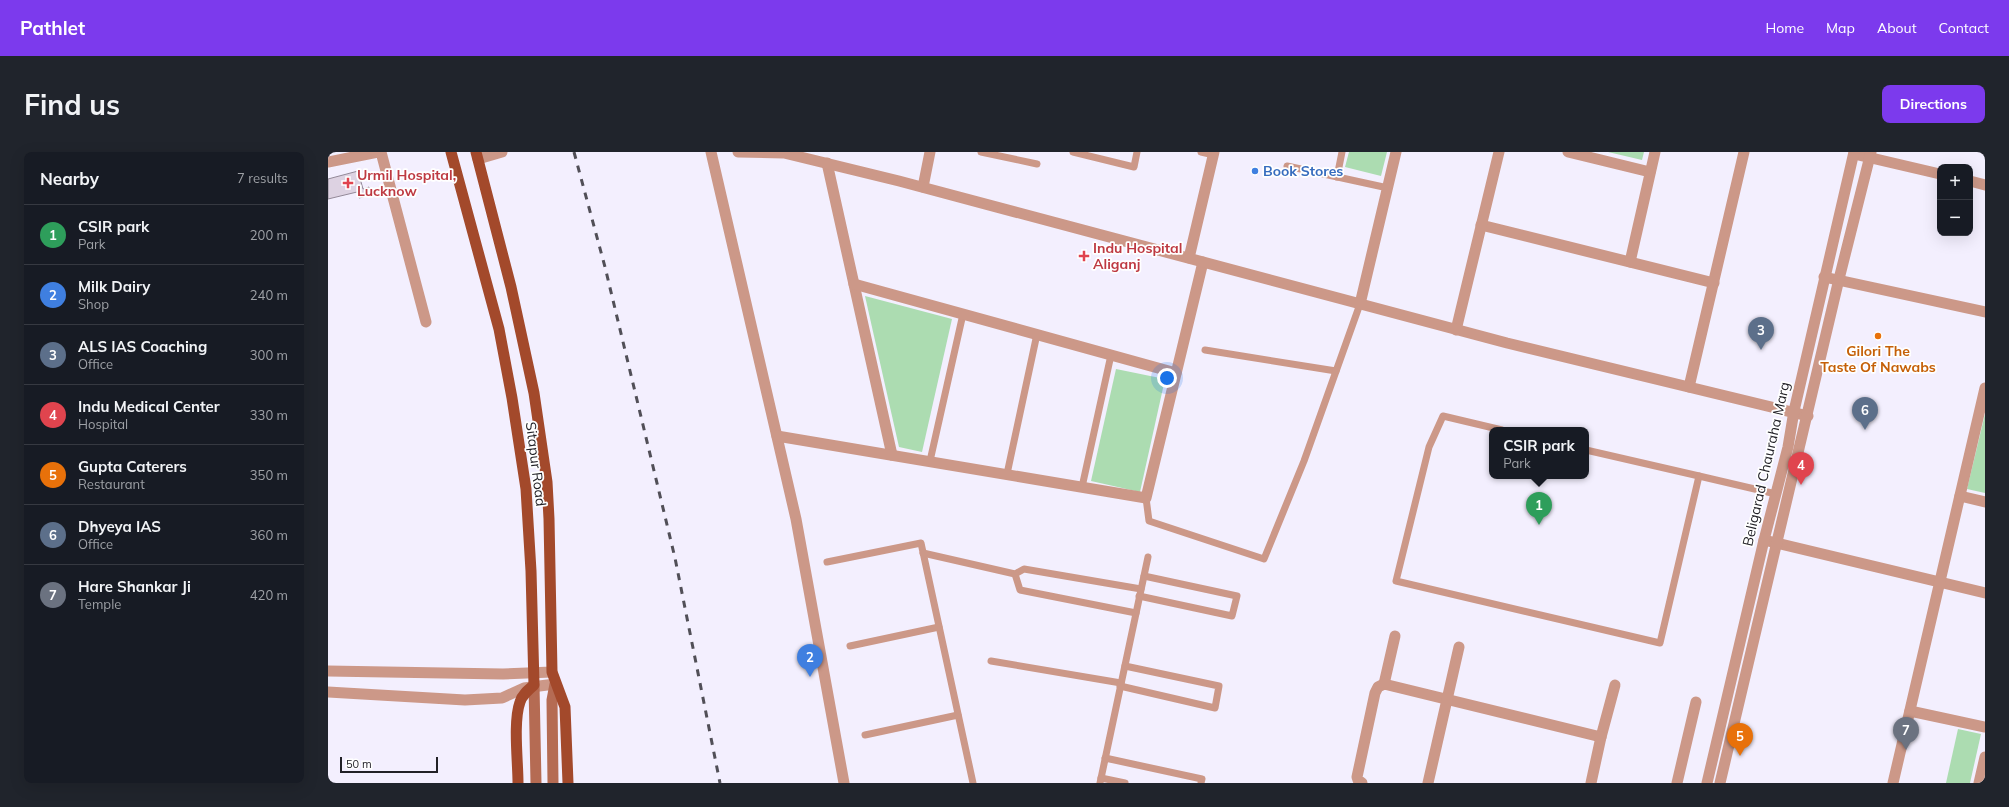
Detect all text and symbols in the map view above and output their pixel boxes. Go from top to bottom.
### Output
text: Pathlet [20,16,85,40]
text: Home [1765,19,1804,37]
text: Map [1826,19,1855,37]
text: About [1877,19,1917,37]
text: Contact [1939,19,1989,37]
button: Directions [1882,85,1985,123]
text: Find us [24,87,120,122]
place label: Book Stores [1263,162,1343,180]
map controls [1937,164,1973,236]
button: + [1937,164,1973,200]
place label: Urmil Hospital, Lucknow [357,166,456,200]
marker: Book Stores [1250,166,1260,176]
text: Nearby [40,168,99,189]
text: 7 results [237,170,288,186]
marker: Urmil Hospital, Lucknow [342,177,354,189]
button: − [1937,200,1973,236]
text: CSIR park [78,217,149,236]
text: 1 [49,227,57,243]
text: 200 m [250,227,288,243]
text: Park [78,236,105,252]
place label: Indu Hospital Aliganj [1093,239,1182,273]
marker: Indu Hospital Aliganj [1078,250,1090,262]
text: Milk Dairy [78,277,150,296]
text: 2 [49,287,57,303]
text: 240 m [250,287,288,303]
text: Shop [78,296,109,312]
pin: 3 [1748,317,1774,350]
marker: Gilori The Taste Of Nawabs [1873,331,1883,341]
text: ALS IAS Coaching [78,337,207,356]
place label: Gilori The Taste Of Nawabs [1820,342,1936,376]
text: 3 [49,347,57,363]
text: 300 m [250,347,288,363]
text: Office [78,356,113,372]
your location [1157,368,1177,388]
street label: Beligarad Chauraha Marg [1738,380,1794,548]
text: Indu Medical Center [78,397,220,416]
pin: 6 [1852,397,1878,430]
text: 4 [49,407,57,423]
text: 330 m [250,407,288,423]
text: Hospital [78,416,128,432]
street label: Sitapur Road [522,421,550,507]
popup [1489,427,1589,479]
text: CSIR park [1503,436,1575,455]
pin: 4 [1788,452,1814,485]
text: Park [1503,455,1531,471]
text: Gupta Caterers [78,457,187,476]
text: 5 [49,467,57,483]
text: 350 m [250,467,288,483]
text: Restaurant [78,476,145,492]
pin: 1 [1526,492,1552,525]
text: Dhyeya IAS [78,517,161,536]
text: 6 [49,527,57,543]
text: 360 m [250,527,288,543]
text: Office [78,536,113,552]
text: Hare Shankar Ji [78,577,191,596]
text: 7 [49,587,57,603]
text: 420 m [250,587,288,603]
text: Temple [78,596,121,612]
pin: 2 [797,644,823,677]
pin: 7 [1893,717,1919,750]
pin: 5 [1727,723,1753,756]
scale bar [340,755,438,774]
text: 50 m [346,757,372,771]

